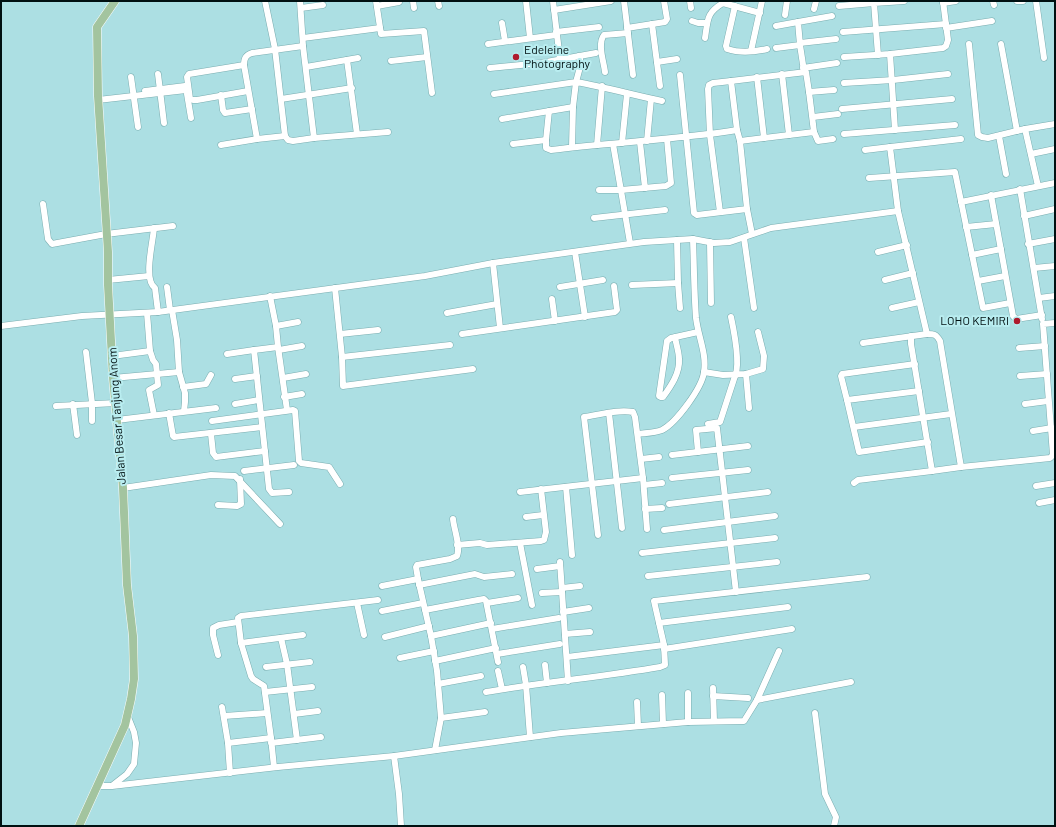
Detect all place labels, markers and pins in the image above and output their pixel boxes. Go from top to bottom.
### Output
place label: Edeleine Photography [524,42,591,70]
marker: Edeleine Photography [511,52,521,62]
place label: LOHO KEMIRI [940,313,1009,327]
marker: LOHO KEMIRI [1012,316,1022,326]

